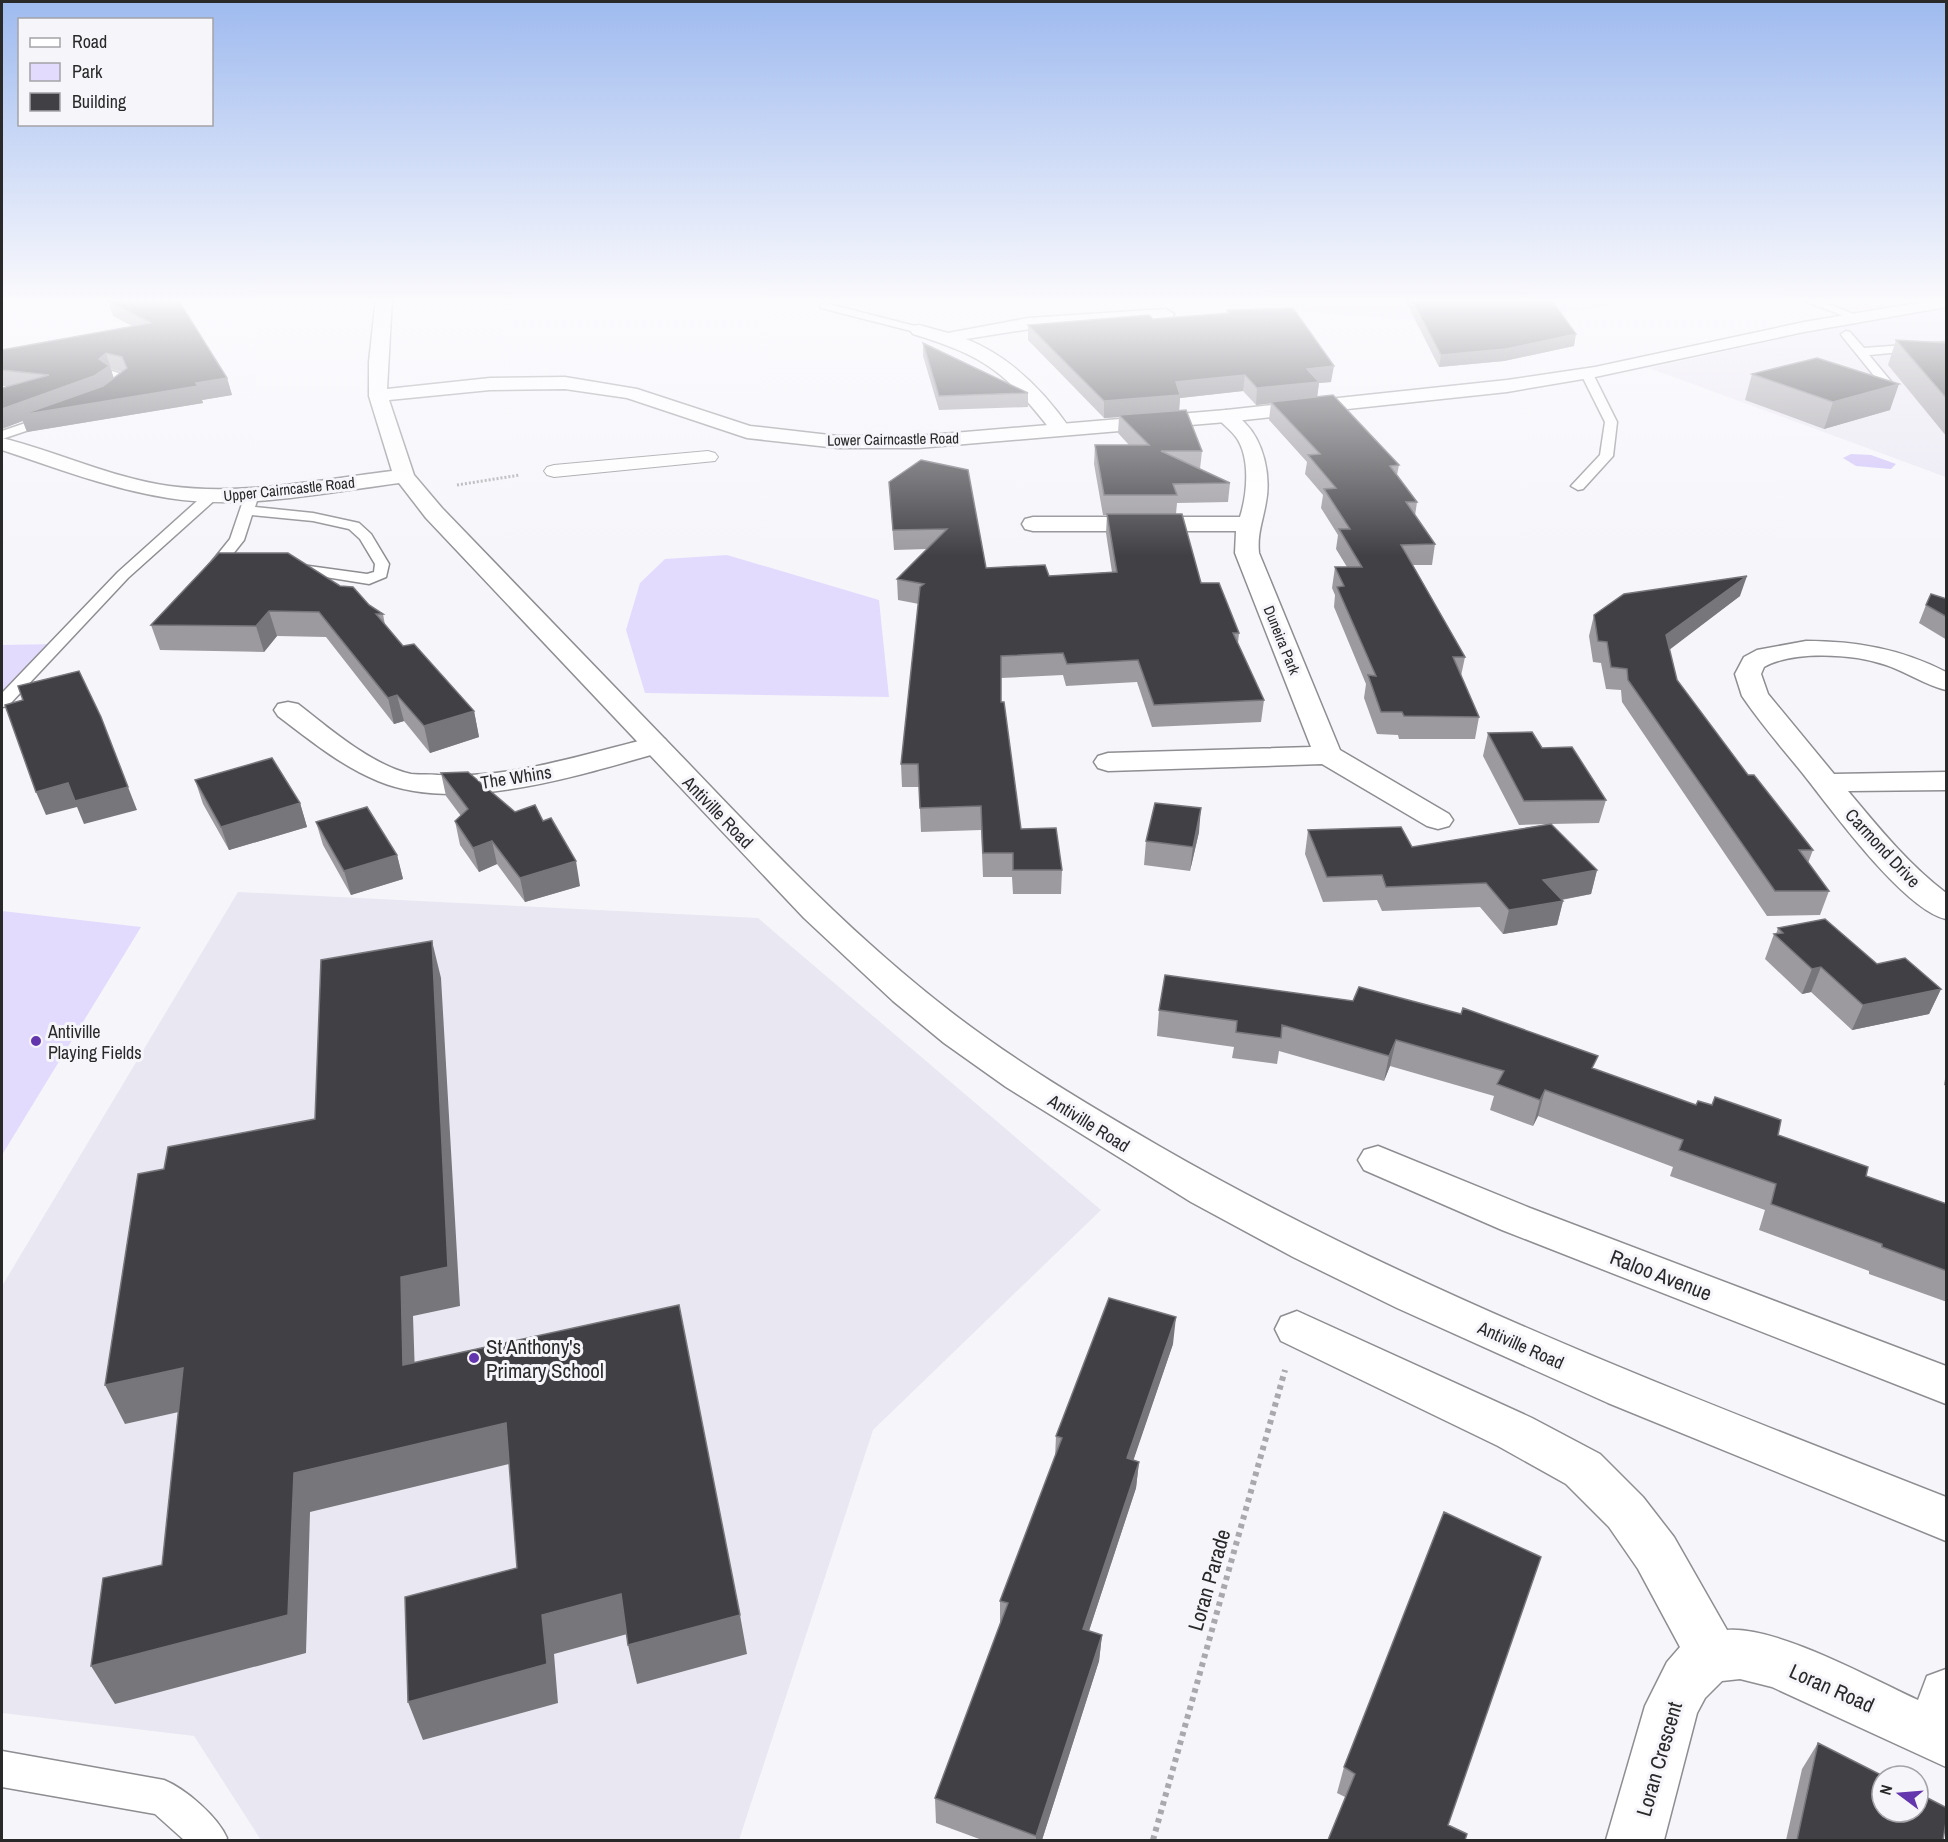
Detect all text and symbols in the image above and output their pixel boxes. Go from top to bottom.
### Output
legend [18,18,213,126]
text: Road [72,29,107,54]
text: Park [72,59,103,84]
text: Building [72,89,127,114]
street label: Lower Cairncastle Road [827,427,959,451]
street label: Upper Cairncastle Road [222,472,356,506]
street label: Duneira Park [1259,602,1306,678]
street label: The Whins [479,759,553,795]
street label: Antiville Road [676,770,759,854]
street label: Carmond Drive [1840,803,1926,893]
place label: Antiville Playing Fields [47,1019,142,1065]
marker: Antiville Playing Fields [29,1034,43,1048]
street label: Antiville Road [1043,1088,1135,1158]
street label: Raloo Avenue [1606,1242,1716,1308]
street label: Antiville Road [1473,1314,1568,1375]
place label: St Anthony's Primary School [486,1332,604,1385]
marker: St Anthony's Primary School [467,1351,481,1365]
street label: Loran Parade [1181,1526,1237,1634]
street label: Loran Road [1785,1656,1879,1720]
street label: Loran Crescent [1629,1698,1689,1820]
north arrow [1870,1764,1930,1824]
text: N [1874,1782,1897,1797]

